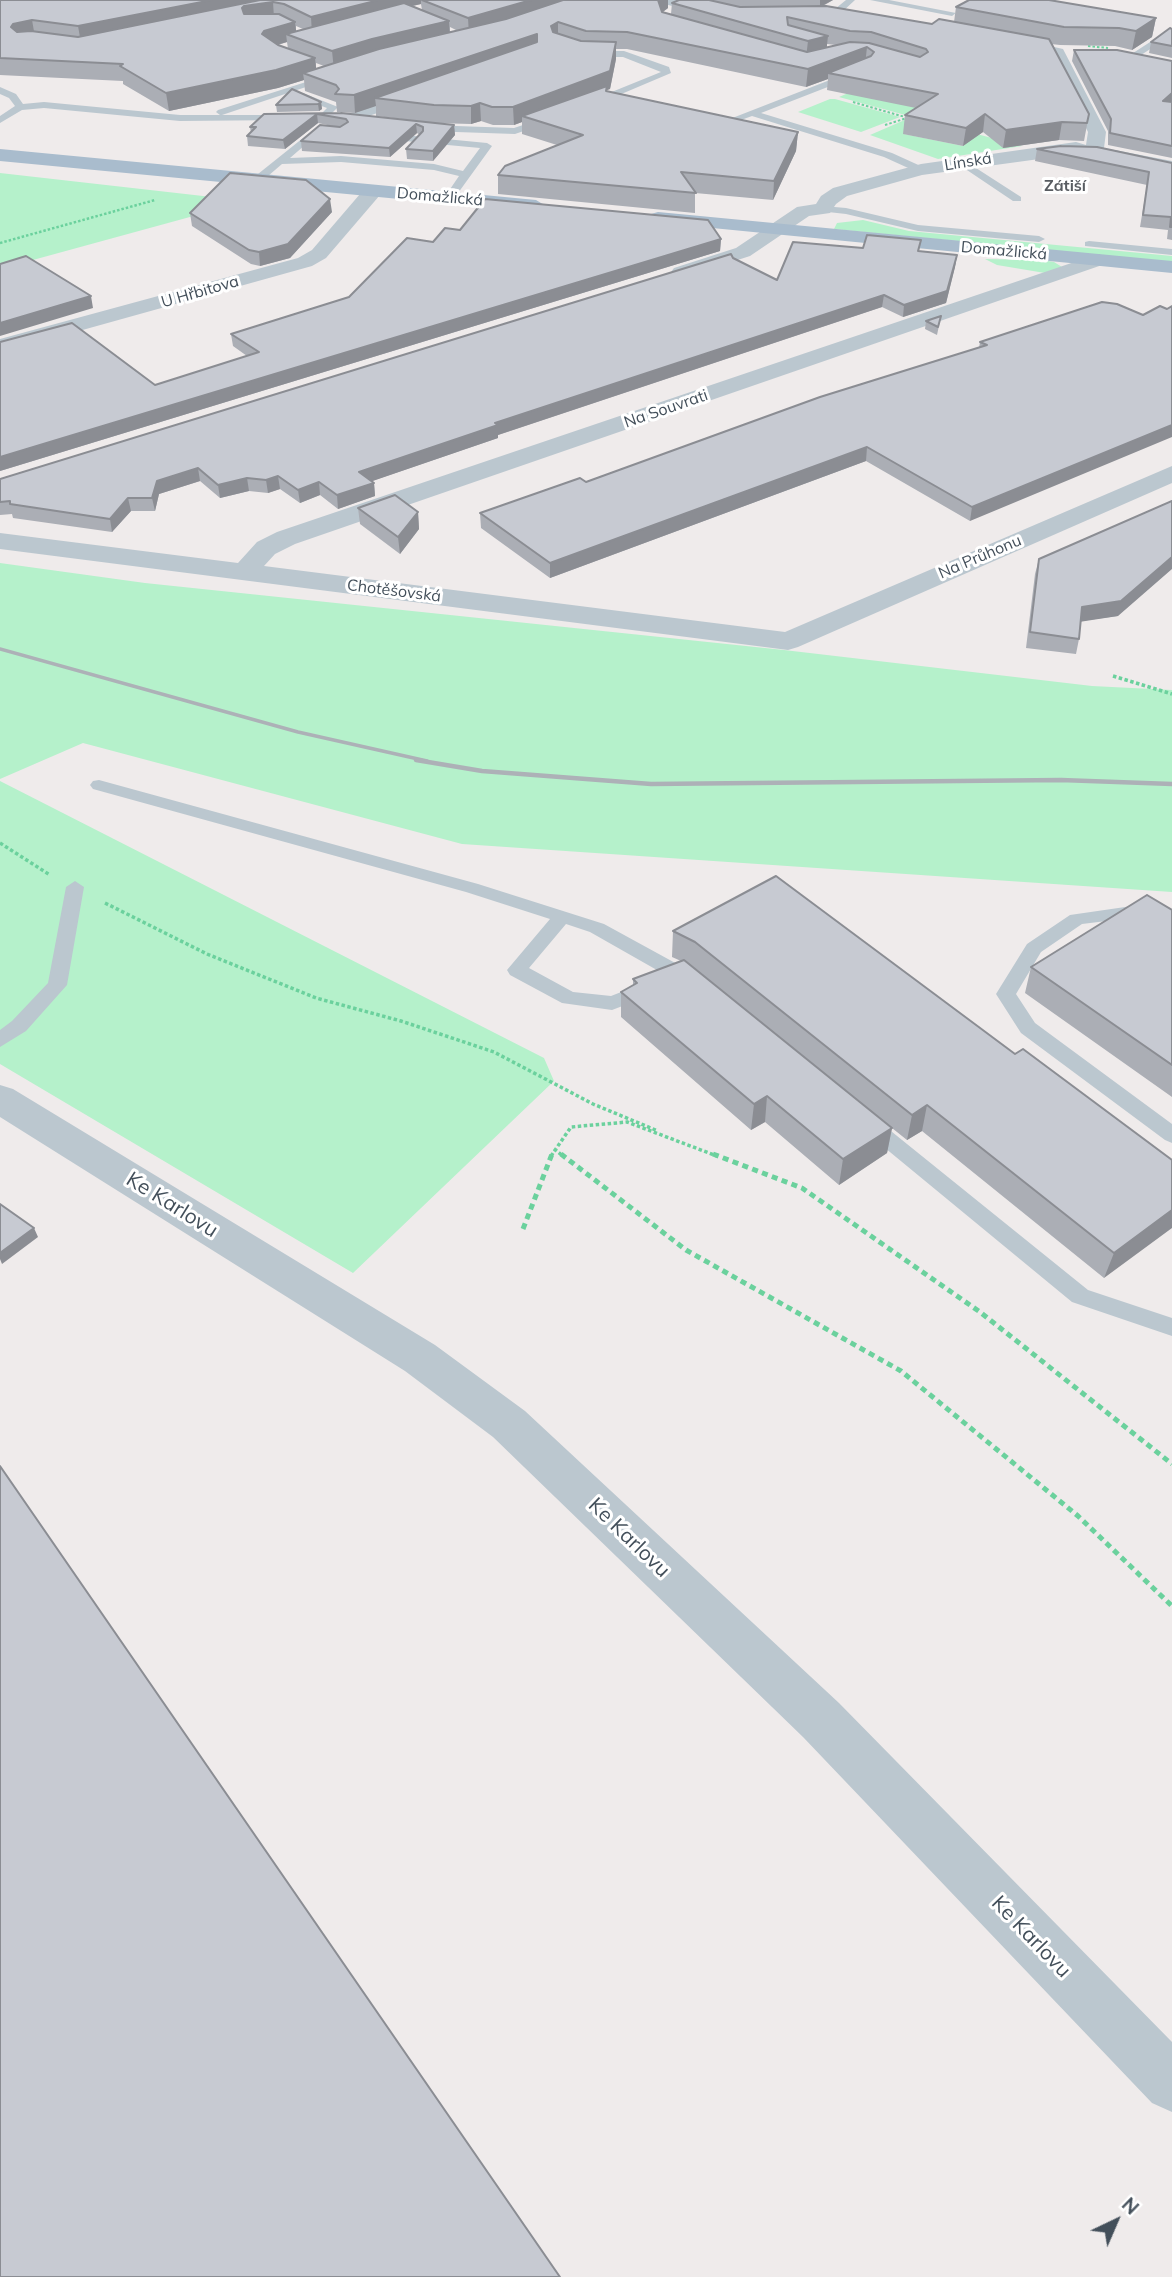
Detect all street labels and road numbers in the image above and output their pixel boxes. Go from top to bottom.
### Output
street label: Línská [943,149,993,175]
street label: Domažlická [396,184,484,210]
street label: Domažlická [960,238,1048,264]
street label: U Hřbitova [159,272,241,312]
street label: Na Souvrati [622,386,710,432]
street label: Na Průhonu [936,531,1024,583]
street label: Chotěšovská [346,576,442,606]
street label: Ke Karlovu [121,1167,223,1243]
street label: Ke Karlovu [583,1493,675,1583]
street label: Ke Karlovu [986,1891,1076,1983]

